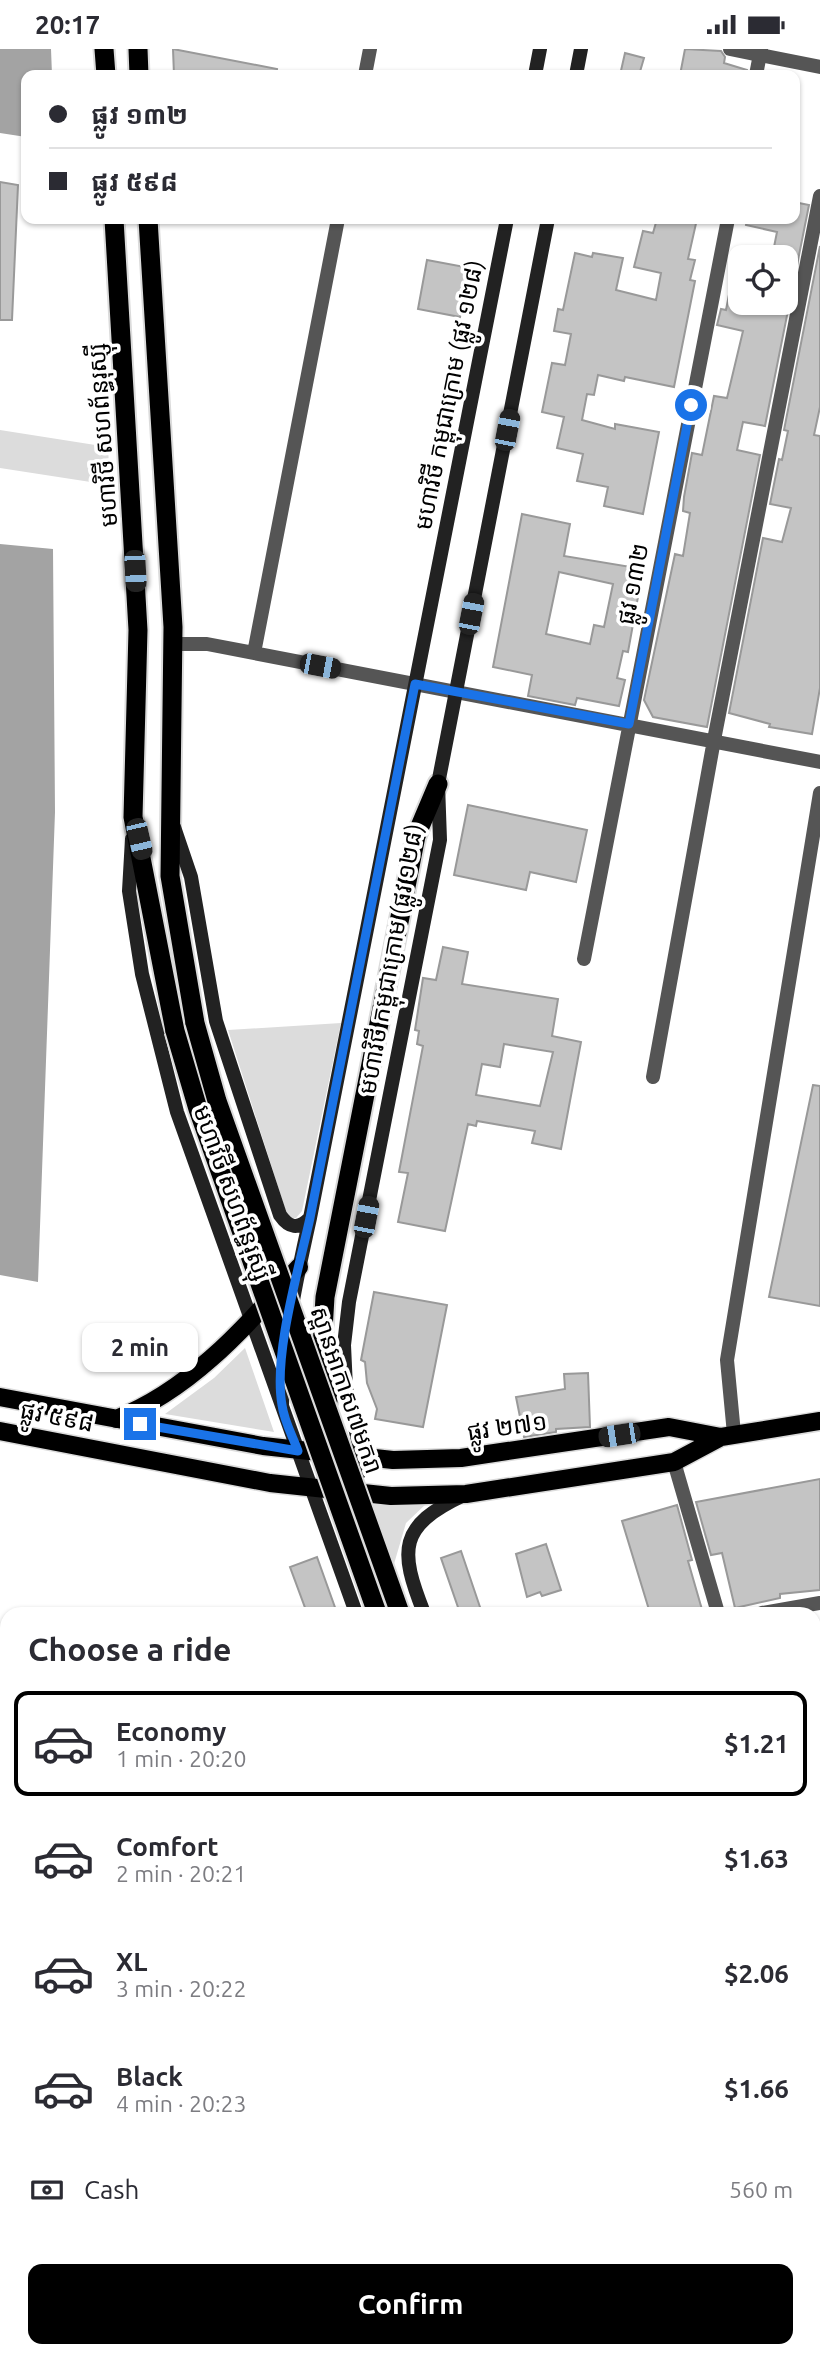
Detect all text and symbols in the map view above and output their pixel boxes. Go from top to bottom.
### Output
text: 20:17 [35,10,100,39]
text: ផ្លូវ ១៣២ [91,100,188,129]
text: ផ្លូវ ៥៩៨ [91,167,178,196]
map controls [728,245,798,315]
button: locate [728,245,798,315]
street label: មហាវិថី កម្ពុជាក្រោម (ផ្លូវ ១២៨) [408,257,497,534]
street label: មហាវិថី សហព័ន្ធរុស្ស៊ី [82,342,130,528]
route start [675,389,707,421]
car [493,407,522,453]
street label: ផ្លូវ ១៣២ [611,541,663,629]
car [124,549,147,593]
car [457,591,486,637]
car [298,652,343,680]
car [125,816,154,862]
street label: មហាវិថី កម្ពុជាក្រោម (ផ្លូវ ១២៨) [352,821,437,1098]
street label: មហាវិថី សហព័ន្ធរុស្ស៊ី [181,1101,278,1287]
car [352,1194,381,1240]
street label: ស្ពានអាកាស៧មករា [304,1303,388,1478]
callout: 2 min [82,1323,198,1371]
text: 2 min [111,1335,169,1360]
street label: ផ្លូវ ៥៩៨ [16,1396,96,1446]
route end [124,1408,156,1440]
street label: ផ្លូវ ២៧១ [465,1408,550,1454]
car [597,1421,642,1449]
text: Choose a ride [28,1631,231,1667]
icon: car [32,1712,95,1775]
text: Economy [116,1717,226,1746]
text: $1.21 [724,1729,789,1758]
text: 1 min · 20:20 [116,1746,247,1771]
icon: car [32,1827,95,1890]
text: Comfort [116,1832,219,1861]
text: $1.63 [724,1844,789,1873]
text: 2 min · 20:21 [116,1861,247,1886]
icon: car [32,1942,95,2005]
text: XL [116,1947,147,1976]
text: $2.06 [724,1959,789,1988]
text: 3 min · 20:22 [116,1976,247,2001]
icon: car [32,2057,95,2120]
text: Black [116,2062,183,2091]
text: $1.66 [724,2074,789,2103]
text: 4 min · 20:23 [116,2091,247,2116]
icon: cash [28,2171,66,2209]
text: Cash [84,2175,139,2204]
text: 560 m [729,2177,793,2202]
button: Confirm [28,2264,793,2344]

